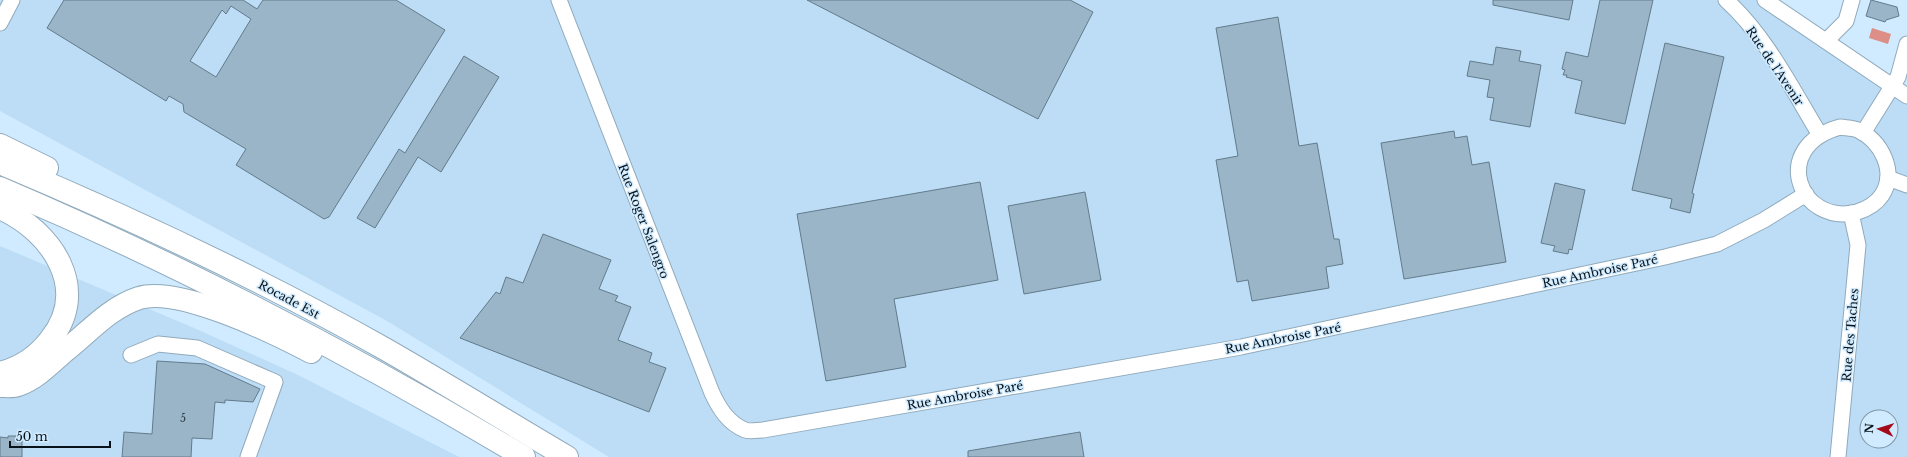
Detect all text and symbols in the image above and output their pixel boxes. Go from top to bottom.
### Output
street label: Rue de l'Avenir [1743,23,1807,109]
street label: Rue Roger Salengro [615,161,673,281]
street label: Rue Ambroise Paré [1541,251,1659,291]
street label: Rocade Est [256,277,323,322]
street label: Rue des Taches [1838,288,1862,382]
street label: Rue Ambroise Paré [1224,319,1342,357]
street label: Rue Ambroise Paré [906,377,1024,413]
north arrow [1859,409,1899,449]
house number: 5 [180,412,186,425]
text: N [1862,422,1876,434]
scale bar [10,423,110,449]
text: 50 m [16,429,48,444]

